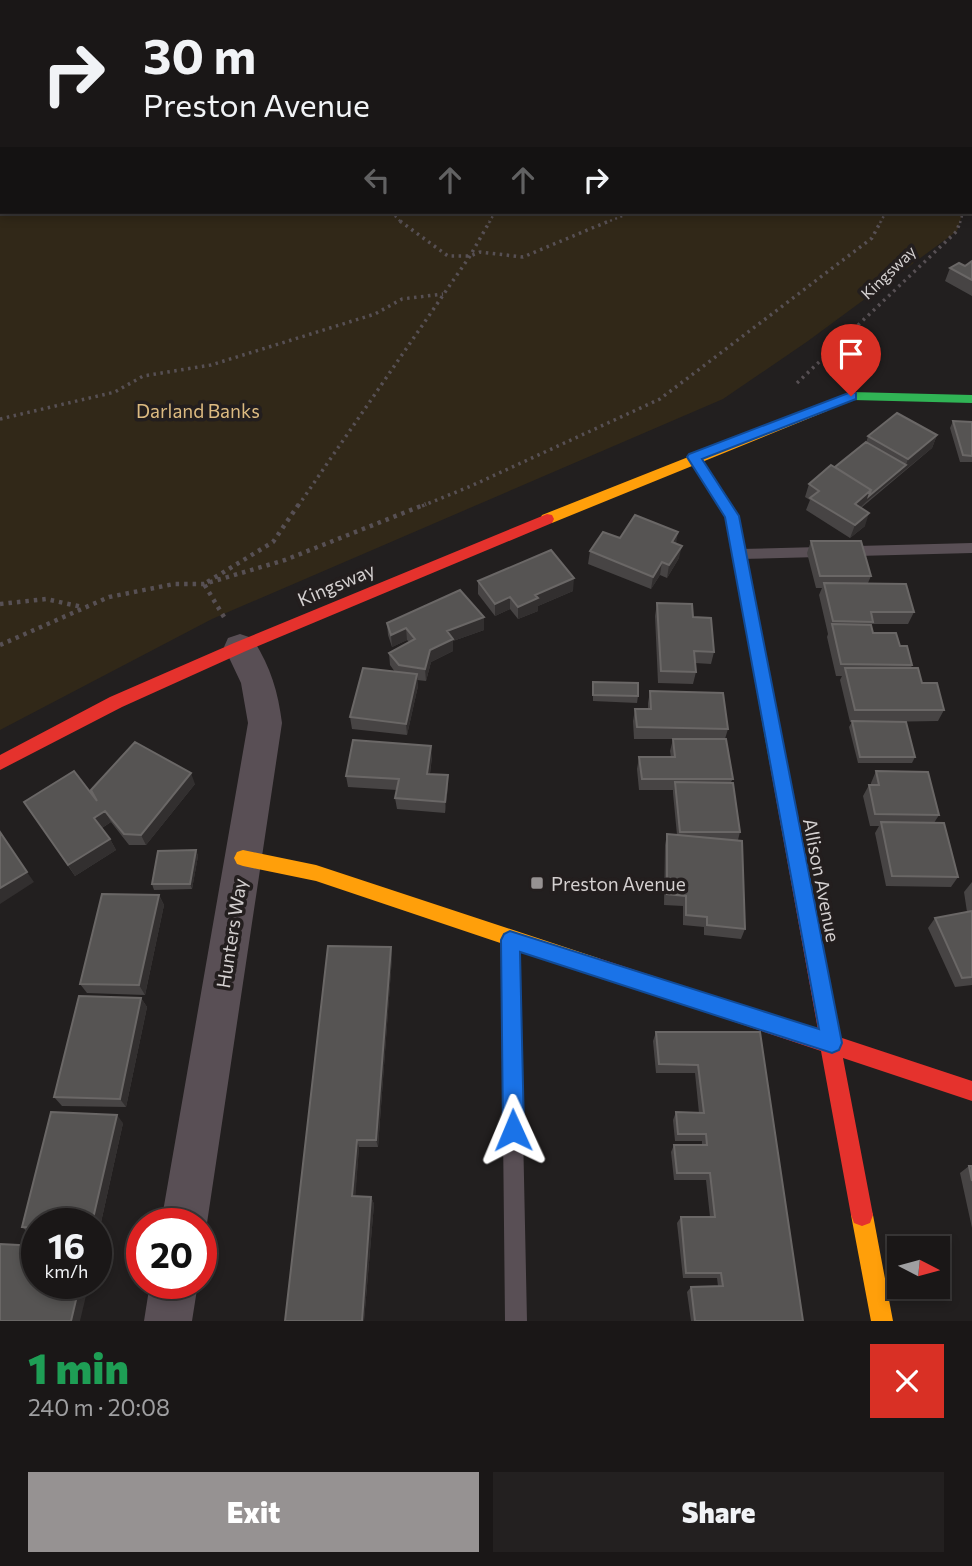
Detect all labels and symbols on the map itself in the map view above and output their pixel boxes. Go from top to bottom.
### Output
street label: Kingsway [857,241,919,303]
pin [821,324,881,396]
park label: Darland Banks [136,399,260,422]
street label: Kingsway [294,557,378,611]
street label: Allison Avenue [799,816,845,944]
place label: Preston Avenue [551,872,686,895]
marker: Preston Avenue [529,875,545,891]
street label: Hunters Way [211,876,251,990]
position arrow [476,1093,550,1167]
speed limit sign: 20 [126,1208,217,1299]
north arrow [887,1236,950,1298]

